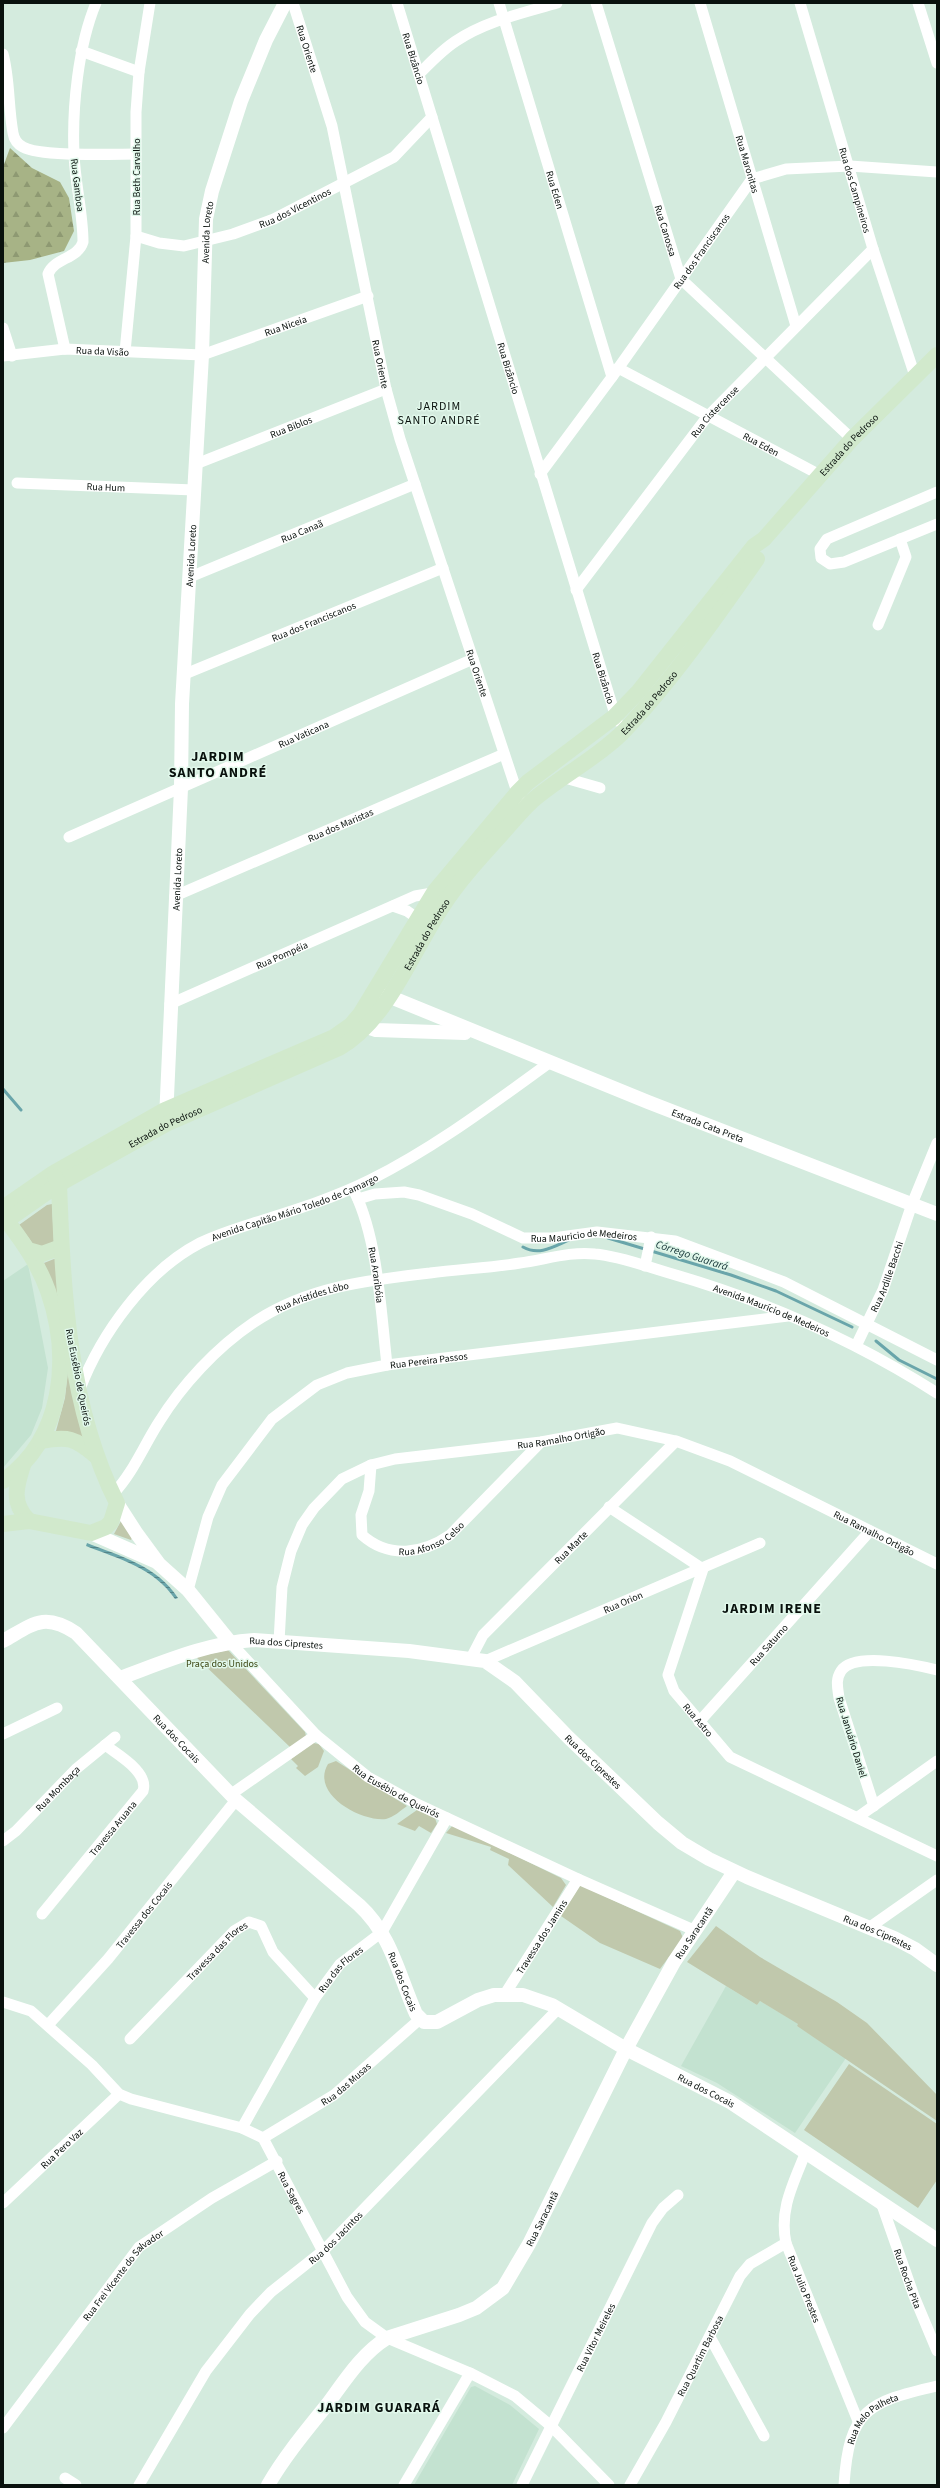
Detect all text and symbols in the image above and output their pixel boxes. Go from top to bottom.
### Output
street label: Rua Oriente [292,23,321,75]
street label: Rua Bizâncio [398,31,428,86]
street label: Rua Maronitas [732,134,762,195]
street label: Rua Beth Carvalho [130,138,144,216]
street label: Rua dos Campineiros [835,146,874,235]
street label: Rua Gamboa [67,158,87,213]
street label: Rua Eden [542,169,567,211]
street label: Rua dos Vicentinos [257,185,334,232]
street label: Avenida Loreto [199,200,218,264]
street label: Rua Canossa [651,203,680,258]
street label: Rua dos Franciscanos [670,211,733,292]
street label: Rua Niceia [263,312,309,340]
street label: Rua Oriente [368,339,392,390]
street label: Rua Bizâncio [493,341,522,396]
street label: Rua da Visão [76,343,129,360]
street label: Rua Cistercense [688,383,742,441]
district label: JARDIM SANTO ANDRÉ [397,398,481,429]
street label: Estrada do Pedroso [817,411,882,479]
street label: Rua Biblos [268,413,314,442]
street label: Rua Eden [740,429,781,460]
street label: Rua Hum [86,480,125,495]
street label: Rua Canaã [279,517,325,547]
street label: Avenida Loreto [183,524,200,587]
street label: Rua dos Franciscanos [270,599,358,646]
street label: Rua Oriente [462,648,491,699]
street label: Rua Bizâncio [588,651,617,706]
street label: Estrada do Pedroso [618,668,681,739]
street label: Rua Vaticana [276,717,331,752]
district label: JARDIM SANTO ANDRÉ [169,747,267,783]
street label: Rua dos Maristas [306,805,376,846]
street label: Avenida Loreto [169,848,186,911]
street label: Estrada do Pedroso [401,896,454,973]
street label: Rua Pompéia [254,938,310,973]
street label: Estrada do Pedroso [126,1103,205,1152]
street label: Estrada Cata Preta [669,1106,746,1146]
street label: Avenida Capitão Mário Toledo de Camargo [210,1171,381,1245]
street label: Rua Mauricio de Medeiros [531,1226,638,1246]
water label: Córrego Guarará [654,1237,730,1274]
street label: Rua Ardille Bacchi [867,1239,907,1315]
street label: Rua Araribóia [364,1246,387,1304]
street label: Rua Aristídes Lôbo [273,1279,350,1317]
street label: Avenida Maurício de Medeiros [711,1281,832,1341]
street label: Rua Eusébio de Queirós [62,1328,94,1427]
street label: Rua Pereira Passos [389,1349,468,1373]
street label: Rua Ramalho Ortigão [516,1424,606,1453]
street label: Rua Ramalho Ortigão [831,1508,917,1560]
street label: Rua Afonso Celso [398,1519,468,1559]
street label: Rua Marte [551,1528,591,1568]
street label: Rua Orion [601,1588,645,1617]
district label: JARDIM IRENE [722,1599,822,1619]
street label: Rua Saturno [747,1621,792,1669]
street label: Rua dos Ciprestes [249,1634,323,1653]
park label: Praça dos Unidos [186,1657,258,1671]
street label: Rua Januário Daniel [832,1695,870,1780]
street label: Rua Astro [679,1701,716,1740]
street label: Rua dos Cocais [150,1712,203,1767]
street label: Rua dos Ciprestes [561,1731,624,1793]
street label: Rua Eusébio de Queirós [349,1761,442,1822]
street label: Rua Mombaça [33,1763,83,1815]
street label: Travessa Aruana [86,1798,140,1860]
street label: Travessa dos Cocais [113,1879,176,1952]
street label: Travessa dos Jamins [513,1897,571,1977]
street label: Rua Saracantã [672,1904,717,1962]
street label: Rua dos Ciprestes [841,1912,914,1954]
street label: Travessa das Flores [184,1918,250,1984]
street label: Rua das Flores [315,1943,366,1996]
street label: Rua dos Cocais [384,1950,420,2014]
street label: Rua das Musas [318,2060,374,2109]
street label: Rua dos Cocais [675,2070,738,2111]
street label: Rua Pero Vaz [38,2125,86,2172]
street label: Rua Sagres [274,2169,308,2217]
street label: Rua Saracantã [523,2189,562,2249]
street label: Rua dos Jacintos [306,2208,366,2268]
street label: Rua Frei Vicente do Salvador [80,2226,167,2324]
street label: Rua Rocha Pita [890,2247,924,2311]
street label: Rua Julio Prestes [784,2253,823,2325]
street label: Rua Vitor Meireles [573,2301,619,2374]
street label: Rua Quartim Barbosa [674,2313,727,2399]
street label: Rua Melo Palheta [844,2391,900,2446]
district label: JARDIM GUARARÁ [317,2398,441,2418]

